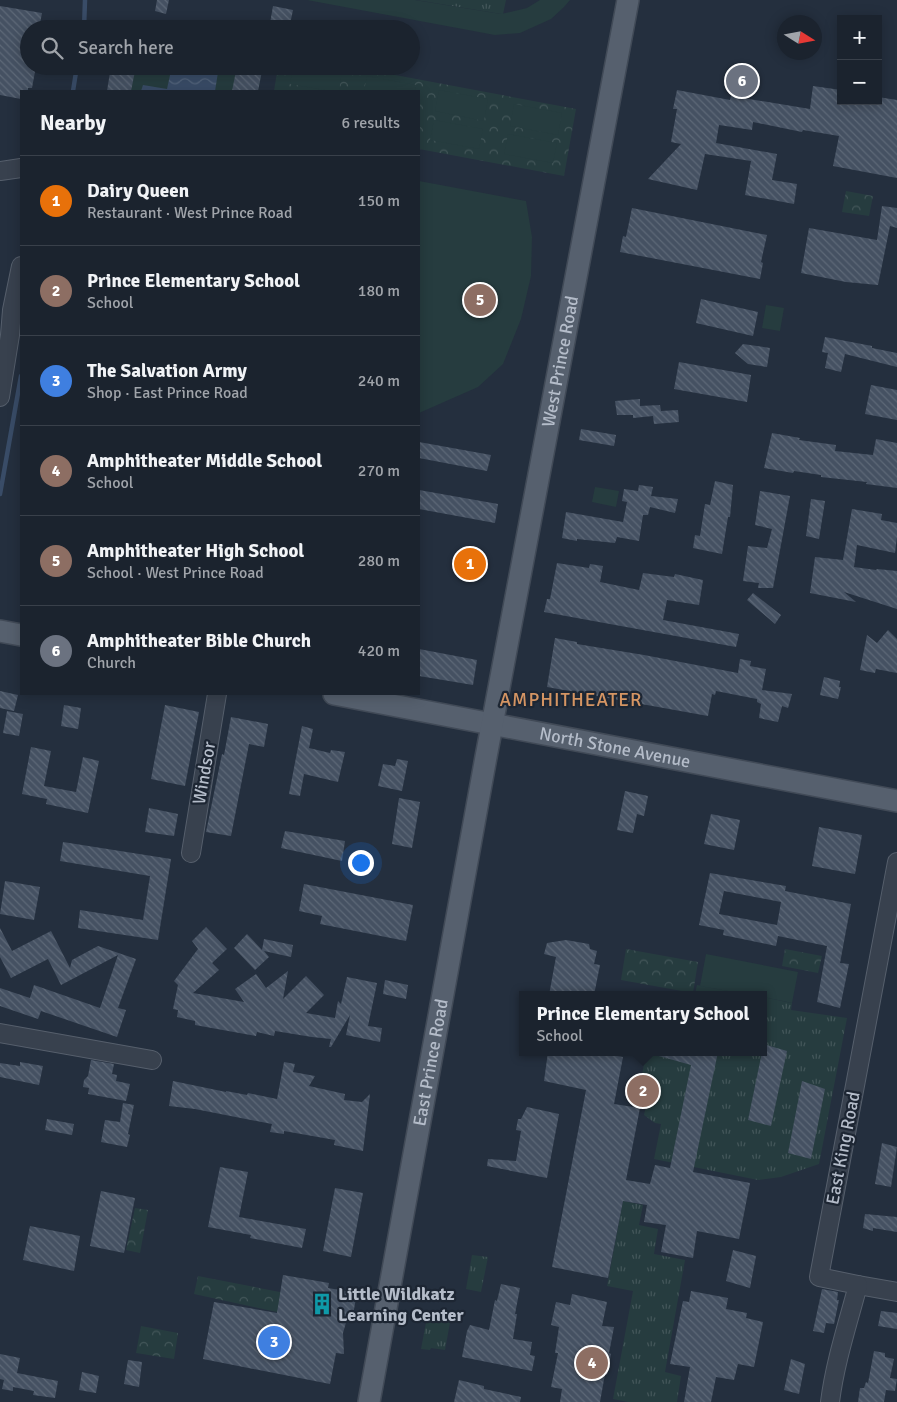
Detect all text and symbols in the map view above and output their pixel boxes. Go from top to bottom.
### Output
north arrow [777,15,822,60]
map controls [837,15,882,105]
button: + [837,15,882,60]
search box [20,20,420,75]
icon: search [38,34,66,62]
text: Search here [78,36,174,60]
button: − [837,60,882,105]
pin: 6 [726,62,758,100]
text: Nearby [40,110,106,136]
text: 6 results [341,113,400,133]
text: Dairy Queen [87,179,189,203]
text: 1 [52,191,60,211]
text: 150 m [358,191,400,211]
text: Restaurant · West Prince Road [87,203,292,223]
text: Prince Elementary School [87,269,300,293]
text: 2 [52,281,60,301]
text: 180 m [358,281,400,301]
pin: 5 [464,281,496,319]
text: School [87,293,133,313]
street label: West Prince Road [537,294,583,429]
text: The Salvation Army [87,359,247,383]
text: 3 [52,371,60,391]
text: 240 m [358,371,400,391]
text: Shop · East Prince Road [87,383,248,403]
text: Amphitheater Middle School [87,449,322,473]
text: 4 [52,461,60,481]
text: 270 m [358,461,400,481]
text: School [87,473,133,493]
text: Amphitheater High School [87,539,304,563]
pin: 1 [454,545,486,583]
text: 5 [52,551,60,571]
text: 280 m [358,551,400,571]
text: School · West Prince Road [87,563,264,583]
text: Amphitheater Bible Church [87,629,311,653]
text: 6 [52,641,60,661]
text: 420 m [358,641,400,661]
text: Church [87,653,136,673]
district label: AMPHITHEATER [499,688,643,712]
street label: North Stone Avenue [538,722,692,773]
street label: Windsor [188,740,220,806]
your location [348,850,374,876]
popup [519,991,767,1056]
street label: East Prince Road [408,997,453,1128]
text: Prince Elementary School [536,1002,750,1026]
text: School [536,1026,583,1046]
pin: 2 [627,1072,659,1110]
street label: East King Road [821,1090,865,1206]
place label: Little Wildkatz Learning Center [338,1283,464,1326]
building icon: Little Wildkatz Learning Center [309,1291,335,1317]
pin: 3 [258,1323,290,1361]
pin: 4 [576,1344,608,1382]

